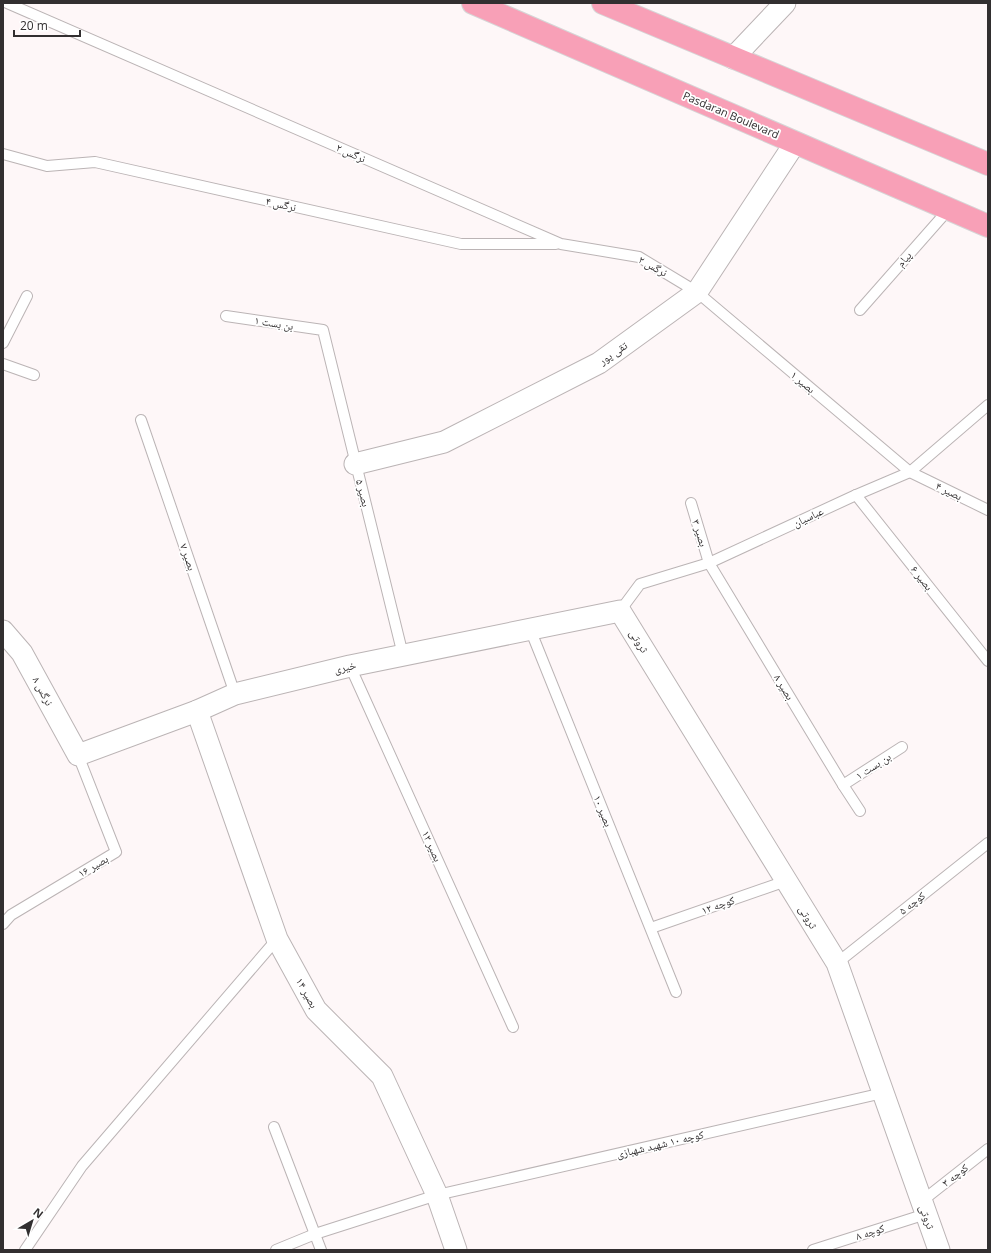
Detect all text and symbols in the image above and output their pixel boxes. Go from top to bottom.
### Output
scale bar [14,12,80,38]
text: 20 m [20,17,48,34]
street label: Pasdaran Boulevard [681,87,782,142]
street label: نرگس ۲ [334,139,368,166]
street label: نرگس ۴ [264,193,298,214]
street label: پیام [893,248,915,270]
street label: نرگس ۲ [636,251,670,280]
street label: بن بست ۱ [253,312,295,333]
street label: تقی پور [595,337,631,368]
street label: بصیر ۱ [788,367,819,396]
street label: بصیر ۵ [353,478,374,508]
street label: بصیر ۴ [933,478,965,503]
street label: عباسیان [790,503,826,530]
street label: بصیر ۳ [689,517,712,548]
street label: بصیر ۷ [177,541,200,572]
street label: بصیر ۶ [908,562,937,593]
street label: ثروتی [627,626,652,655]
street label: خیری [332,657,357,676]
street label: بصیر ۸ [771,671,798,703]
street label: نرگس ۸ [30,674,57,708]
street label: بن بست ۱ [852,749,893,783]
street label: بصیر ۱۰ [590,793,617,829]
street label: بصیر ۱۲ [419,828,446,864]
street label: بصیر ۱۶ [75,851,111,880]
street label: کوچه ۵ [895,887,928,918]
street label: کوچه ۱۲ [699,892,737,917]
street label: ثروتی [796,902,821,931]
street label: بصیر ۱۴ [293,975,322,1011]
street label: کوچه ۱۰ شهید شهبازی [615,1126,705,1161]
street label: کوچه ۳ [938,1159,971,1190]
north arrow [12,1201,52,1241]
street label: ثروتی [916,1203,939,1231]
text: N [30,1204,47,1221]
street label: کوچه ۸ [853,1220,887,1243]

